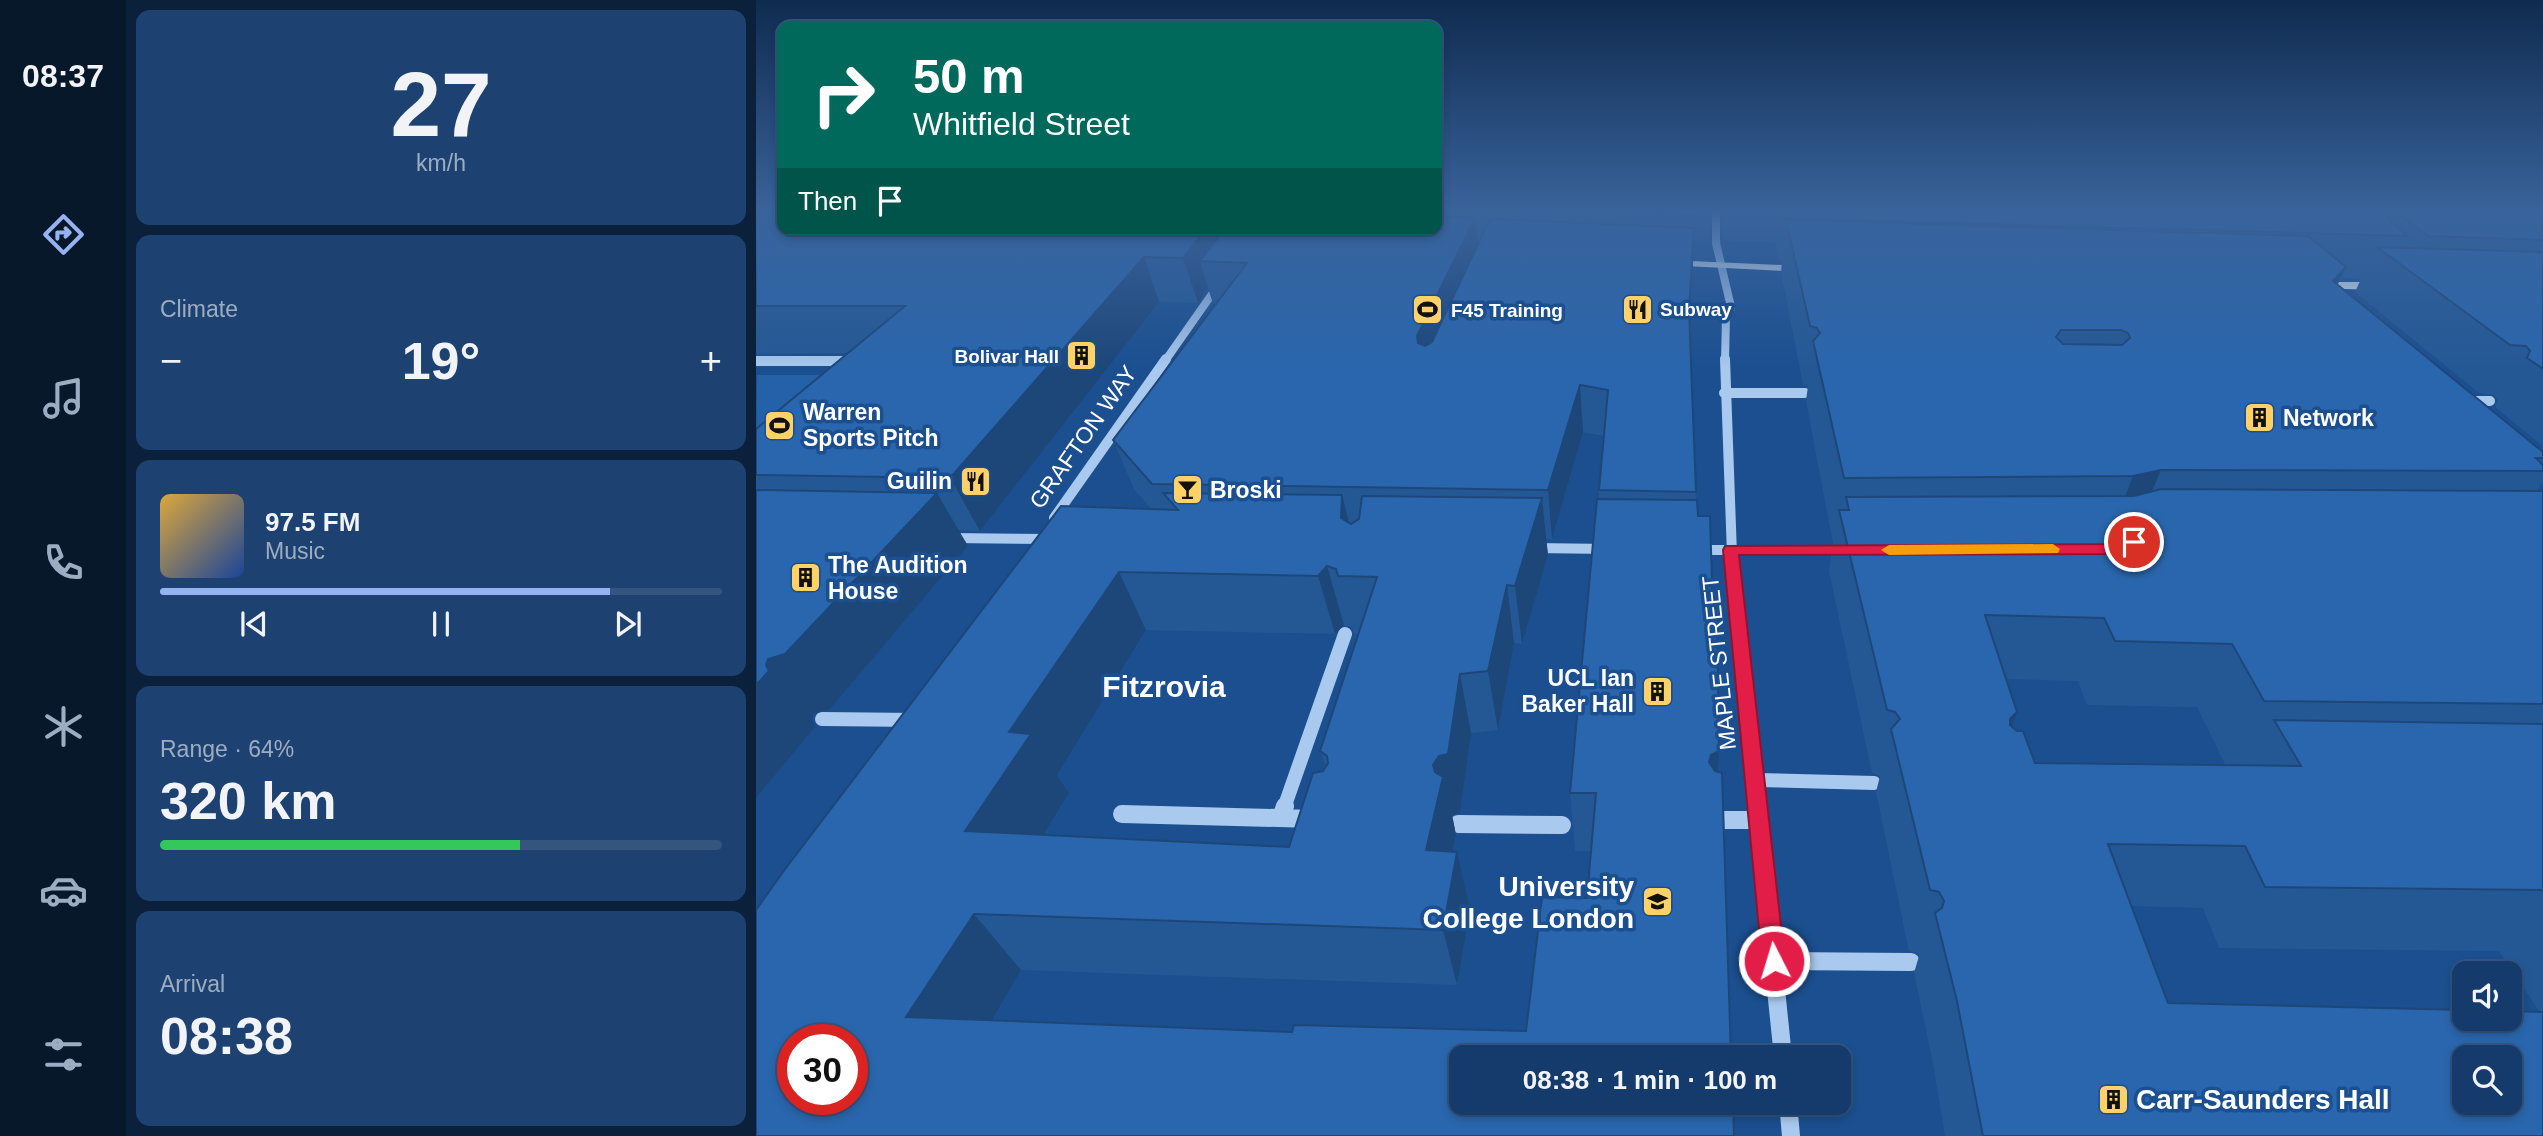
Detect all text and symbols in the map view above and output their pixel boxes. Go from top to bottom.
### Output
icon: right [798,49,889,140]
text: 50 m [913,49,1025,103]
text: 27 [390,54,492,155]
text: 08:37 [22,58,104,94]
text: Whitfield Street [913,106,1130,142]
text: km/h [416,150,466,176]
icon: arrive [871,182,909,220]
text: Then [798,186,857,216]
icon: directions [39,210,88,259]
restaurant icon: Subway [1620,292,1654,326]
sports icon: F45 Training [1411,293,1445,327]
text: Climate [160,296,238,322]
place label: Subway [1660,299,1732,320]
place label: F45 Training [1451,300,1563,321]
text: 19° [402,332,480,390]
building icon: Bolivar Hall [1065,339,1099,373]
text: − [160,340,182,382]
text: + [700,340,722,382]
place label: Bolivar Hall [954,346,1059,367]
street label: GRAFTON WAY [1024,361,1142,513]
icon: music [39,374,88,423]
place label: Warren Sports Pitch [803,399,938,451]
building icon: Network [2243,401,2277,435]
place label: Network [2283,405,2374,431]
sports icon: Warren Sports Pitch [763,408,797,442]
restaurant icon: Guilin [958,464,992,498]
place label: Guilin [887,468,952,494]
bar icon: Broski [1170,473,1204,507]
place label: Broski [1210,477,1282,503]
text: 97.5 FM [265,507,360,537]
pin [2104,512,2164,572]
icon: arrive [2115,523,2153,561]
icon: phone [39,538,88,587]
text: Music [265,538,325,564]
place label: The Audition House [828,552,968,604]
building icon: The Audition House [788,561,822,595]
street label: MAPLE STREET [1697,575,1741,751]
icon: previous [235,605,273,643]
icon: pause [422,605,460,643]
icon: next [609,605,647,643]
place label: UCL Ian Baker Hall [1521,665,1634,717]
district label: Fitzrovia [1102,670,1226,703]
building icon: UCL Ian Baker Hall [1640,674,1674,708]
icon: climate [39,702,88,751]
text: Range · 64% [160,736,294,762]
text: 320 km [160,772,336,830]
icon: car [39,866,88,915]
place label: University College London [1422,871,1634,934]
school or university icon: University College London [1640,885,1674,919]
position arrow [1737,924,1811,998]
map controls [2452,961,2522,1115]
button: sound [2452,961,2522,1031]
text: Arrival [160,971,225,997]
text: 08:38 [160,1007,293,1065]
speed limit sign: 30 [777,1024,868,1115]
icon: filters [39,1030,88,1079]
button: search [2452,1045,2522,1115]
text: 08:38 · 1 min · 100 m [1523,1065,1777,1095]
building icon: Carr-Saunders Hall [2096,1082,2130,1116]
place label: Carr-Saunders Hall [2136,1084,2390,1115]

